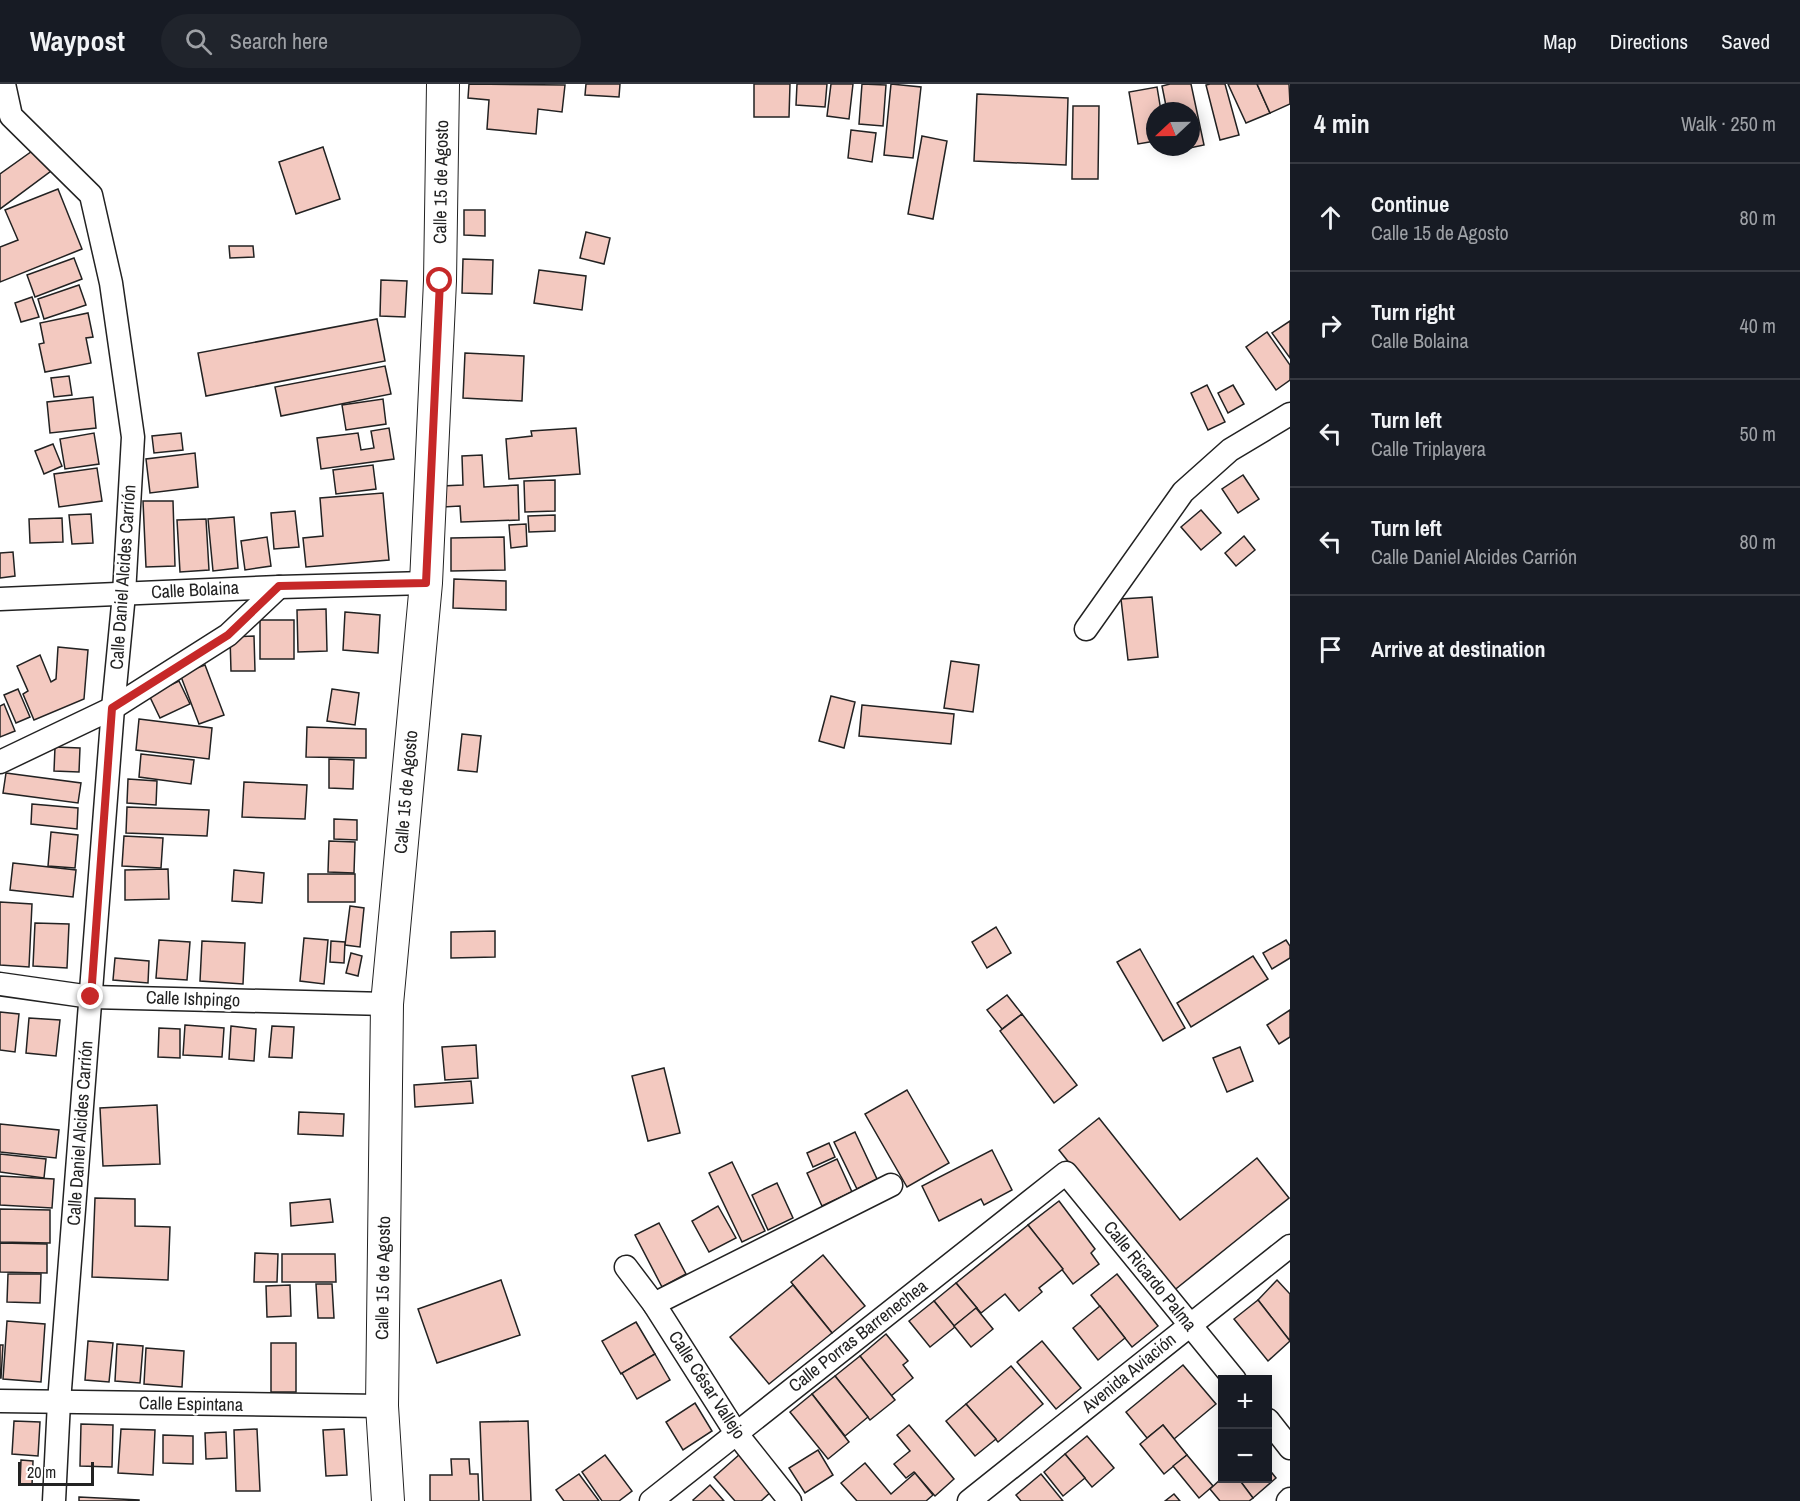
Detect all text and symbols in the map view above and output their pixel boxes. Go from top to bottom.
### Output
search box [161,14,581,68]
text: Waypost [30,22,125,60]
icon: search [182,25,215,58]
text: Search here [230,26,328,56]
text: Map [1543,27,1577,56]
text: Directions [1610,27,1688,56]
text: Saved [1721,27,1770,56]
north arrow [1146,102,1200,156]
text: 4 min [1314,106,1370,141]
text: Walk · 250 m [1681,110,1776,137]
street label: Calle 15 de Agosto [427,120,454,244]
text: Continue [1371,189,1449,219]
icon: ahead [1314,201,1347,234]
text: 80 m [1740,204,1776,231]
text: Calle 15 de Agosto [1371,219,1509,246]
route start [426,267,452,293]
text: Turn right [1371,297,1455,327]
icon: right [1314,309,1347,342]
text: 40 m [1740,312,1776,339]
text: Calle Bolaina [1371,327,1469,354]
text: Turn left [1371,405,1442,435]
icon: left [1314,417,1347,450]
text: 50 m [1740,420,1776,447]
text: Calle Triplayera [1371,435,1486,462]
street label: Calle Daniel Alcides Carrión [104,484,141,670]
text: Turn left [1371,513,1442,543]
icon: left [1314,525,1347,558]
text: 80 m [1740,528,1776,555]
text: Calle Daniel Alcides Carrión [1371,543,1577,570]
street label: Calle Bolaina [150,575,239,604]
icon: arrive [1314,633,1347,666]
text: Arrive at destination [1371,634,1545,664]
street label: Calle 15 de Agosto [388,729,423,855]
route end [77,983,103,1009]
street label: Calle Ishpingo [145,984,241,1013]
street label: Calle Daniel Alcides Carrión [61,1040,98,1226]
street label: Calle Ricardo Palma [1098,1215,1203,1336]
street label: Calle 15 de Agosto [369,1216,396,1340]
street label: Calle Porras Barrenechea [783,1273,932,1398]
street label: Calle César Vallejo [663,1326,752,1444]
street label: Avenida Aviación [1076,1327,1181,1419]
map controls [1218,1375,1272,1483]
button: + [1218,1375,1272,1429]
street label: Calle Espintana [139,1390,243,1417]
button: − [1218,1429,1272,1483]
scale bar [18,1459,94,1486]
text: 20 m [27,1461,56,1483]

